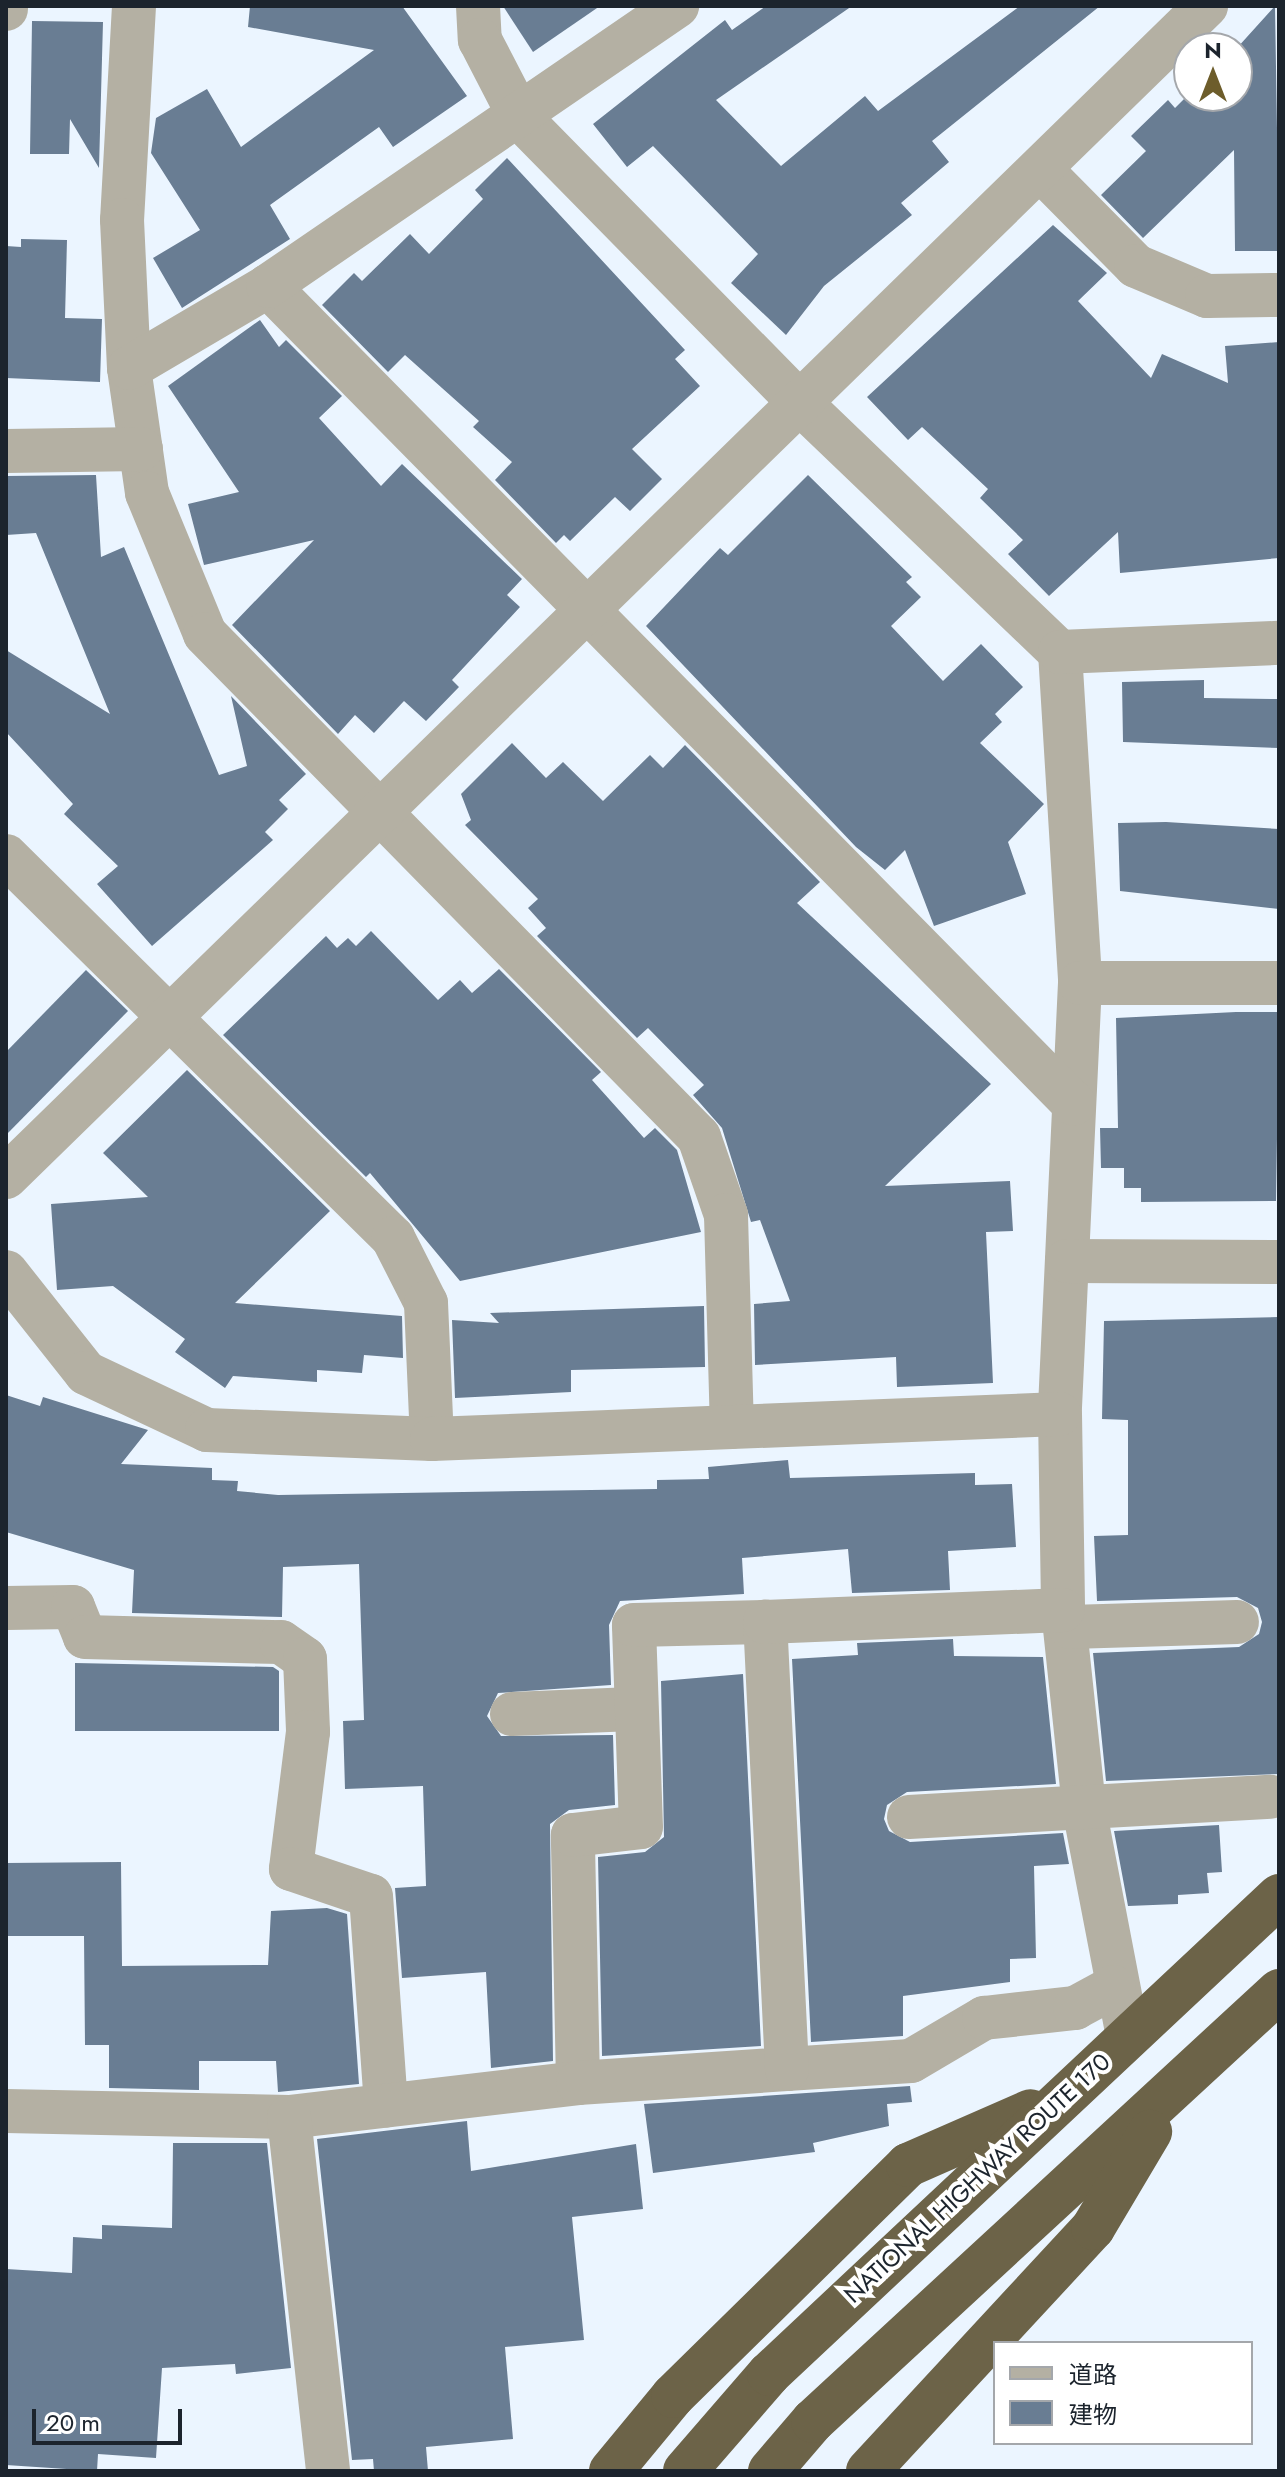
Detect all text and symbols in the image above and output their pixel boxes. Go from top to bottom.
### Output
north arrow [1173,32,1253,112]
text: N [1204,34,1222,66]
street label: NATIONAL HIGHWAY ROUTE 170 [838,2047,1116,2309]
legend [993,2341,1253,2445]
text: 道路 [1069,2357,1117,2392]
scale bar [36,2393,186,2443]
text: 建物 [1069,2397,1117,2432]
text: 20 m [46,2405,100,2440]

